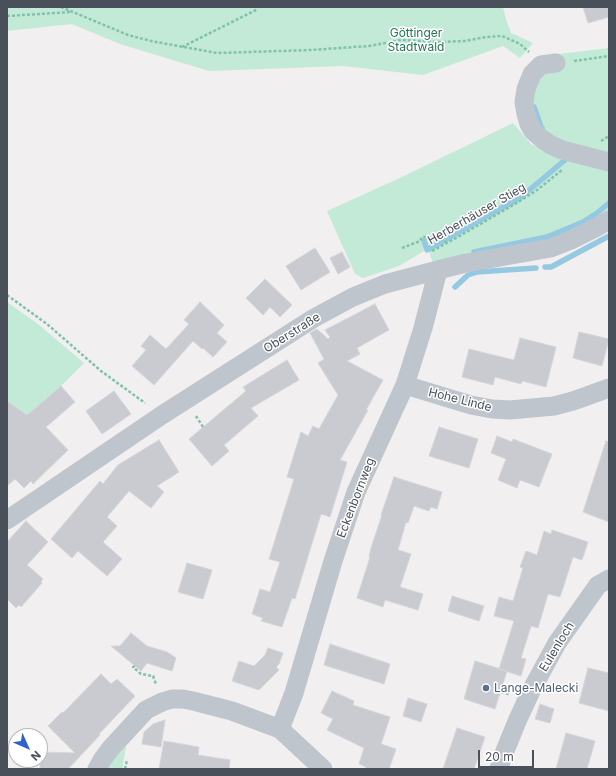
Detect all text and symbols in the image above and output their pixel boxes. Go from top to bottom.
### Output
park label: Göttinger Stadtwald [388,26,444,54]
street label: Herberhäuser Stieg [425,180,529,248]
street label: Oberstraße [261,310,323,356]
street label: Hohe Linde [427,385,493,415]
street label: Eckenbornweg [334,456,378,540]
street label: Eulenloch [537,620,577,674]
place label: Lange-Malecki [494,681,578,695]
marker: Lange-Malecki [481,683,491,693]
north arrow [8,728,48,768]
scale bar [480,742,536,768]
text: N [28,748,44,764]
text: 20 m [485,749,514,764]

